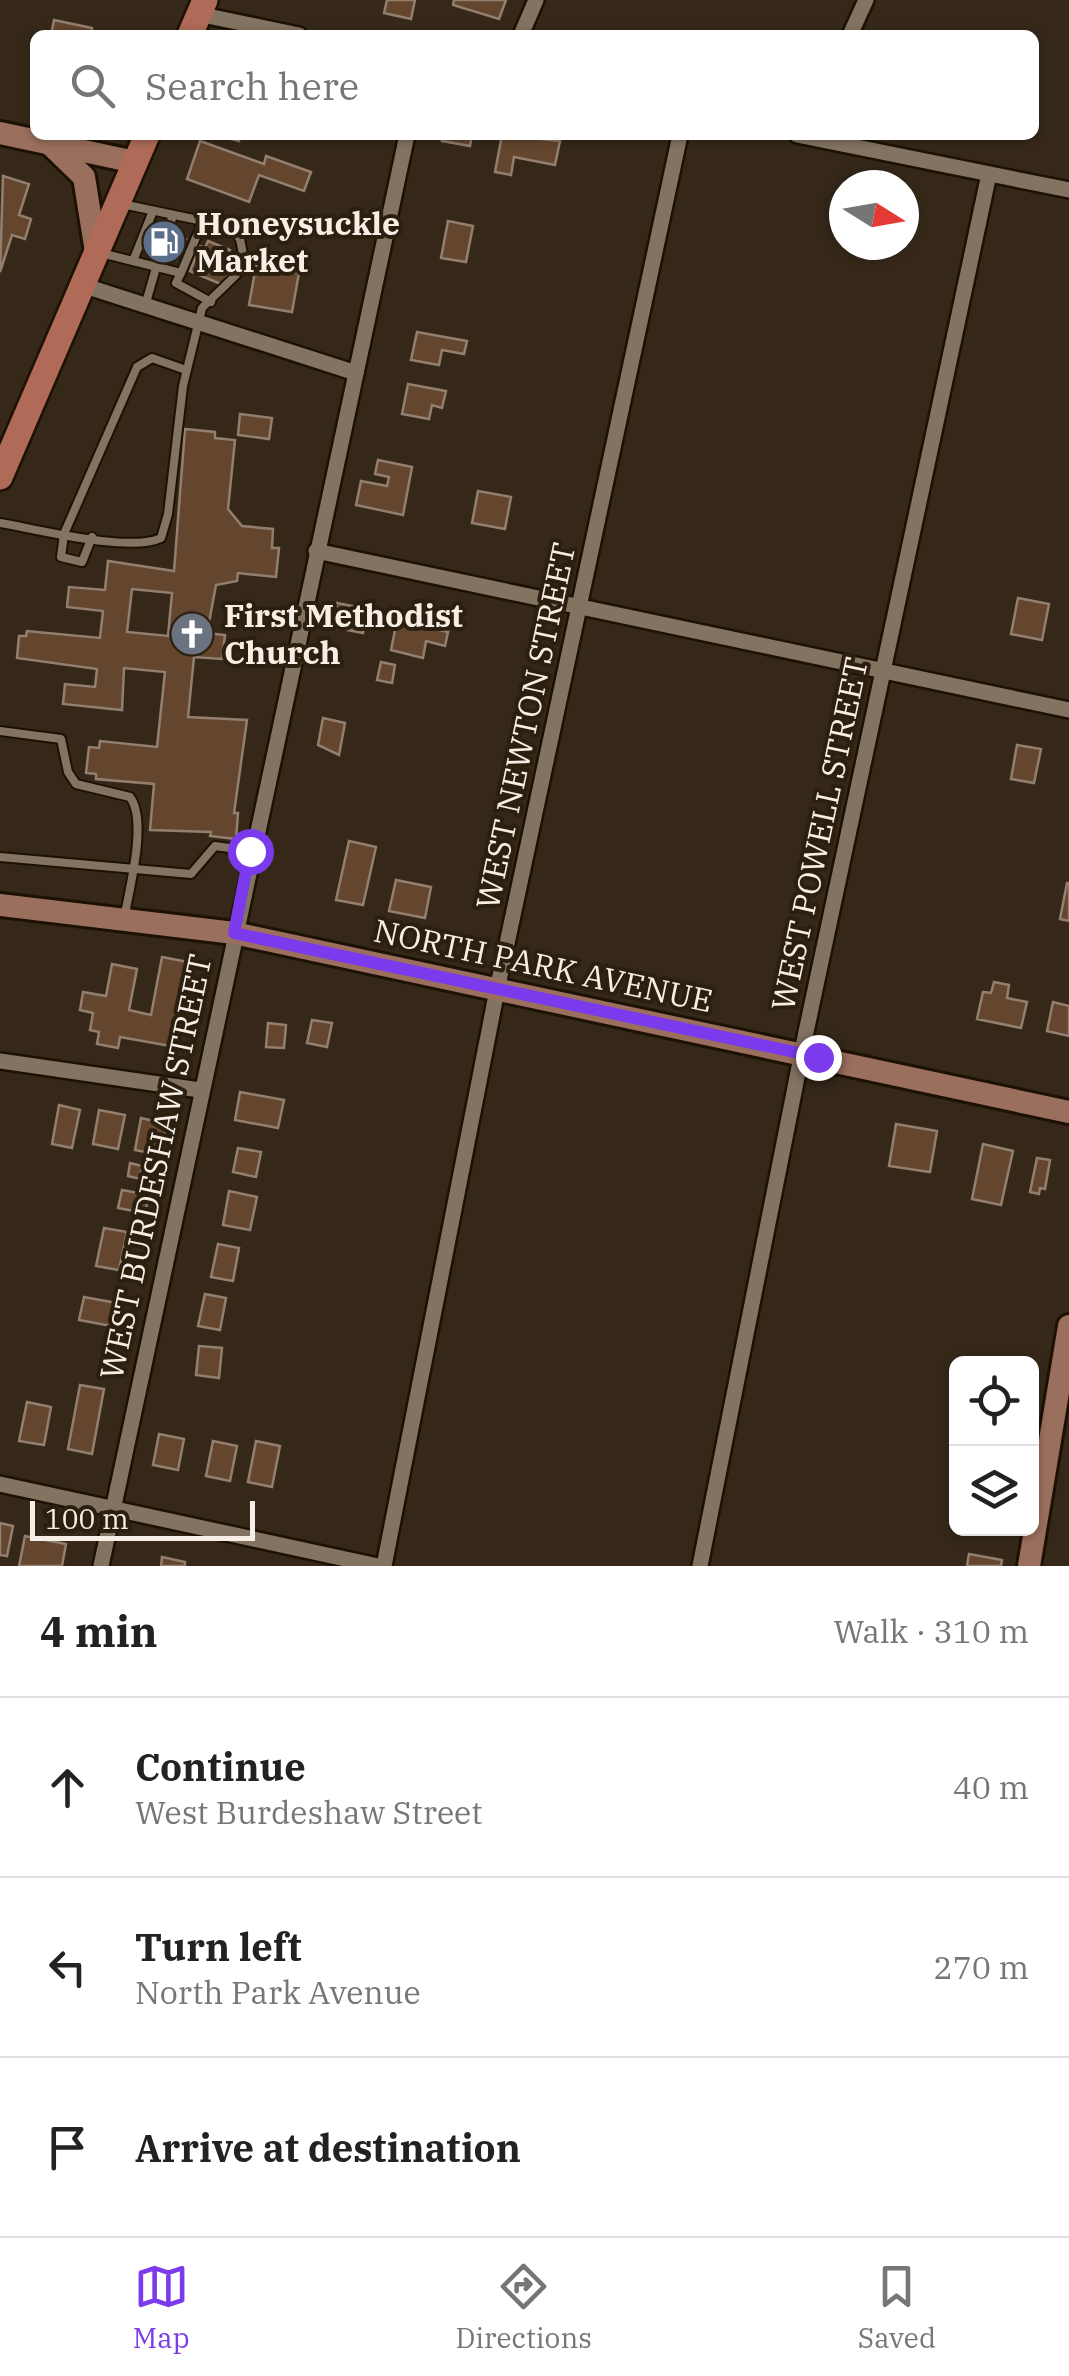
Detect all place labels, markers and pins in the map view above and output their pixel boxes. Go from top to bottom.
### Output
place label: Honeysuckle Market [196,202,400,281]
fuel station icon: Honeysuckle Market [141,219,187,265]
place label: First Methodist Church [224,594,463,673]
church icon: First Methodist Church [169,611,215,657]

